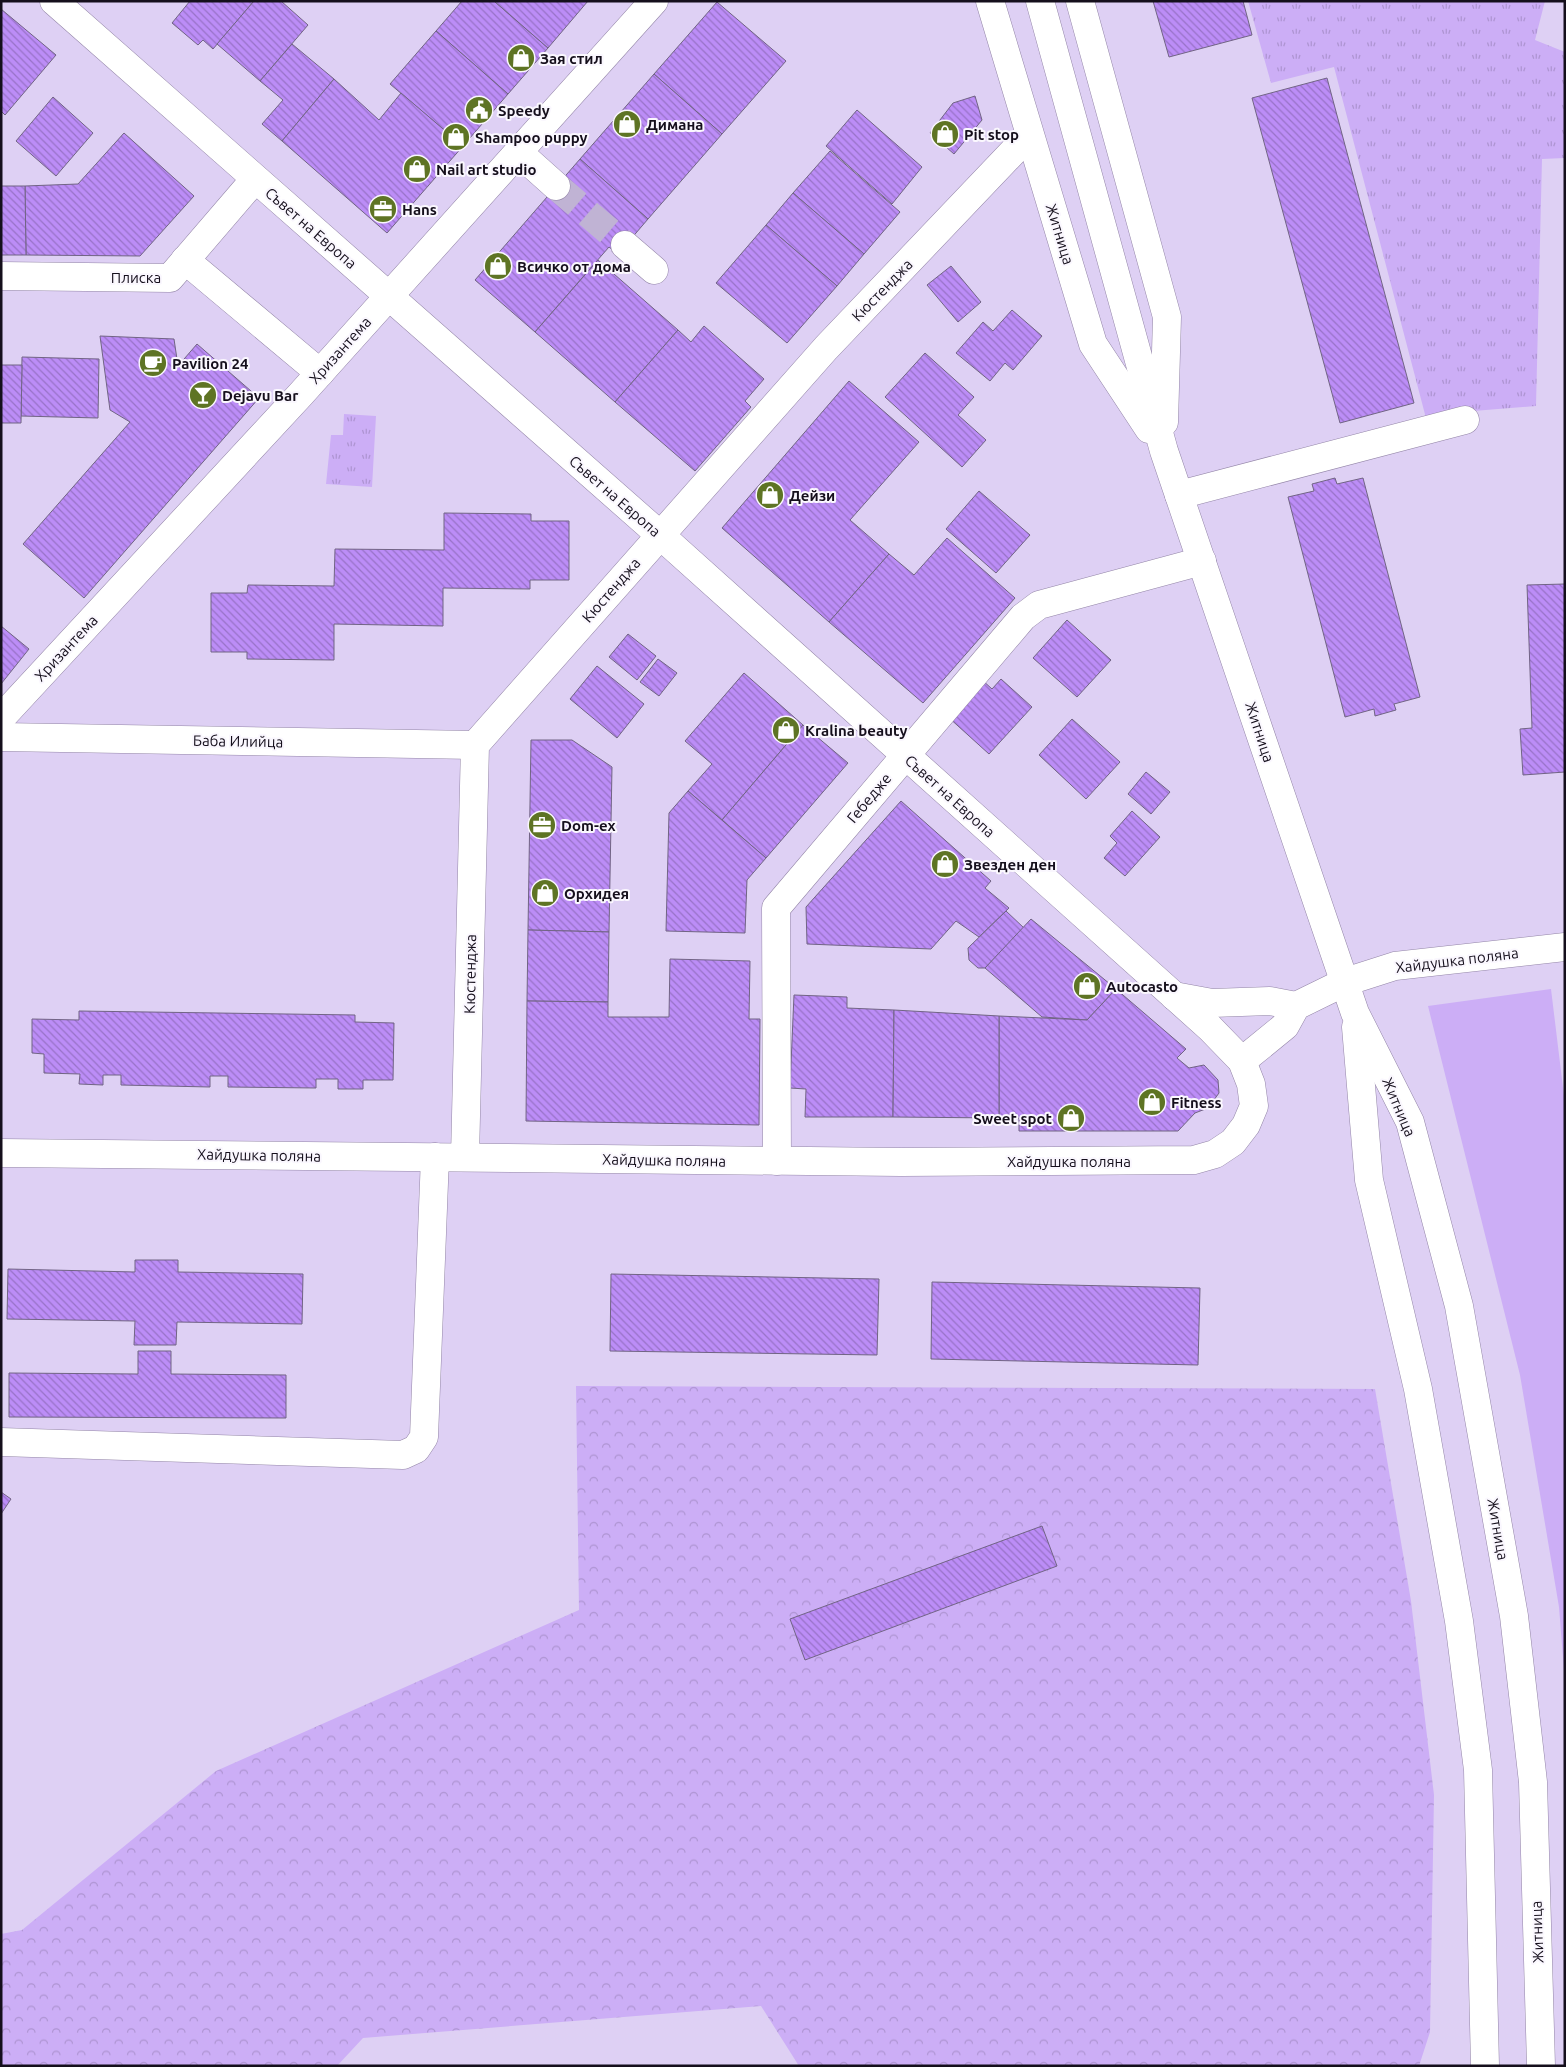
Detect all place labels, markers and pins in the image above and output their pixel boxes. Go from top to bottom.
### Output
shop icon: Зая стил [506,43,536,73]
place label: Зая стил [540,50,603,67]
public building icon: Speedy [464,95,494,125]
place label: Speedy [498,102,550,119]
shop icon: Димана [612,109,642,139]
place label: Димана [646,116,704,133]
shop icon: Pit stop [930,119,960,149]
shop icon: Shampoo puppy [441,122,471,152]
place label: Pit stop [964,126,1019,143]
place label: Shampoo puppy [475,129,588,146]
shop icon: Nail art studio [402,154,432,184]
place label: Nail art studio [436,161,536,178]
office icon: Hans [368,194,398,224]
place label: Hans [402,201,437,218]
shop icon: Всичко от дома [483,251,513,281]
place label: Всичко от дома [517,258,631,275]
cafe icon: Pavilion 24 [138,348,168,378]
place label: Pavilion 24 [172,355,248,372]
bar icon: Dejavu Bar [188,380,218,410]
place label: Dejavu Bar [222,387,299,404]
shop icon: Дейзи [755,480,785,510]
place label: Дейзи [789,487,835,504]
shop icon: Kralina beauty [771,715,801,745]
place label: Kralina beauty [805,722,907,739]
office icon: Dom-ex [527,810,557,840]
place label: Dom-ex [561,817,616,834]
shop icon: Звезден ден [930,849,960,879]
place label: Звезден ден [964,856,1056,873]
shop icon: Орхидея [530,878,560,908]
place label: Орхидея [564,885,629,902]
shop icon: Autocasto [1072,971,1102,1001]
place label: Autocasto [1106,978,1178,995]
shop icon: Fitness [1137,1087,1167,1117]
place label: Fitness [1171,1094,1222,1111]
shop icon: Sweet spot [1056,1103,1086,1133]
place label: Sweet spot [973,1110,1053,1127]

